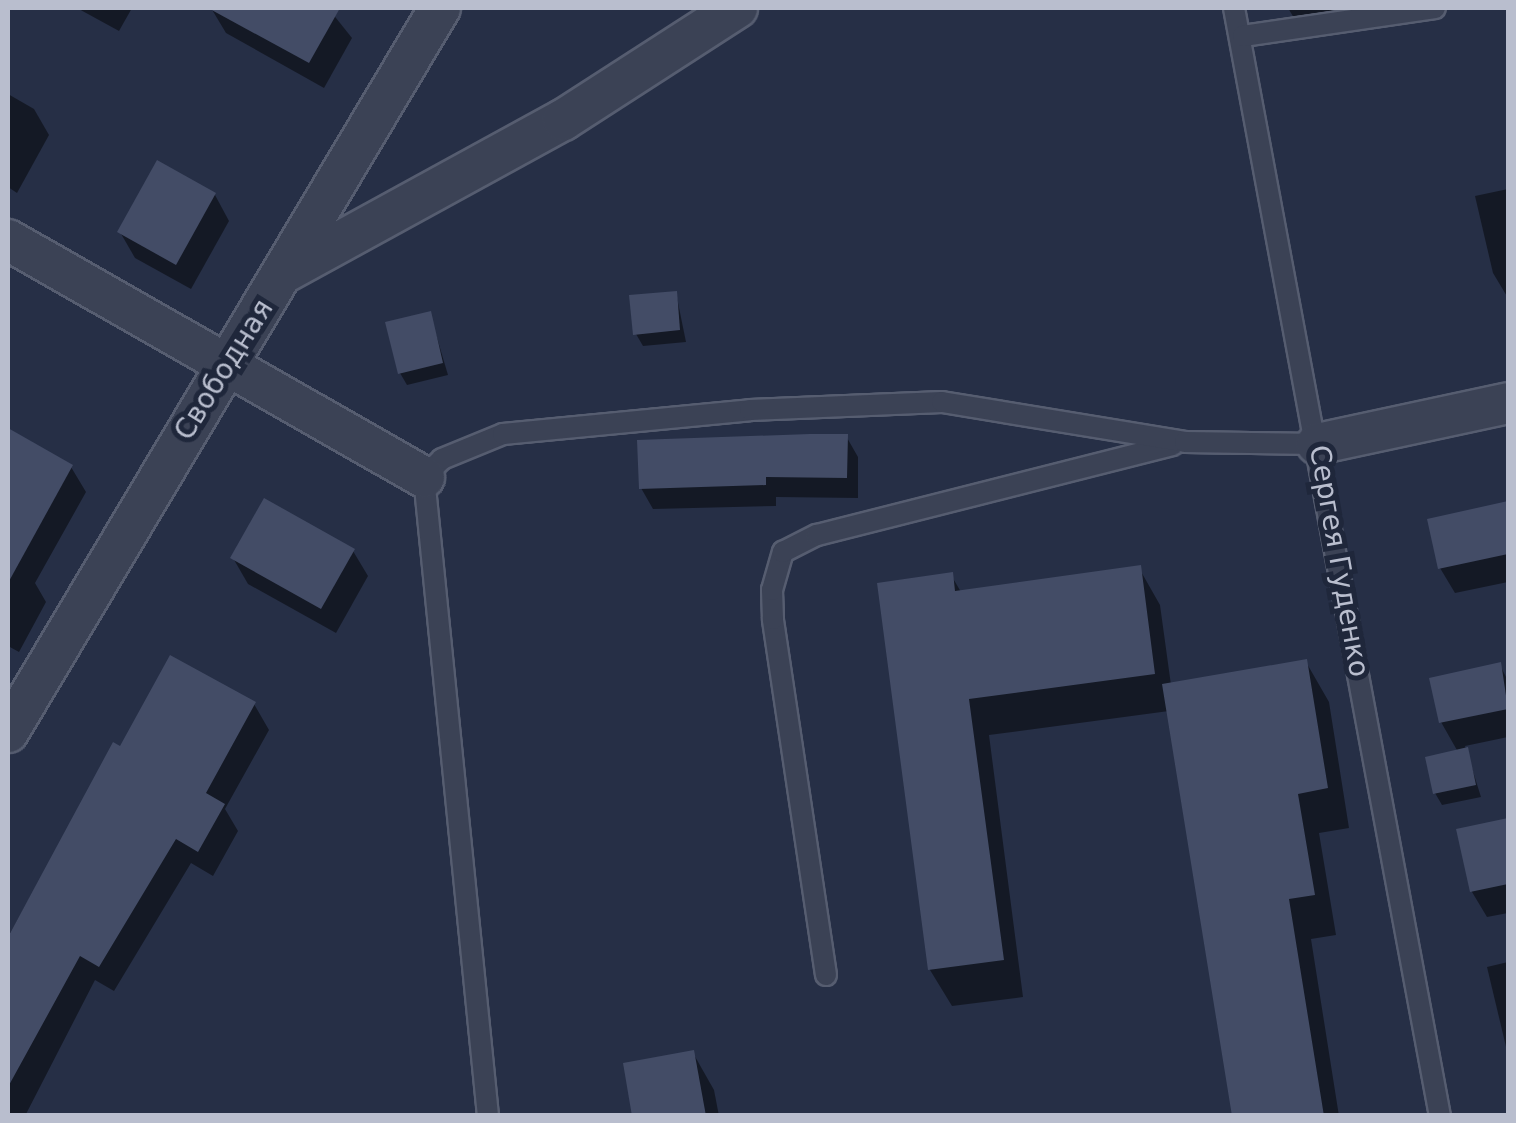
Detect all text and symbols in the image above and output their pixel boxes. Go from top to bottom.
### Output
street label: Свободная [168,294,280,446]
street label: Сергея Гуденко [1302,442,1376,680]

